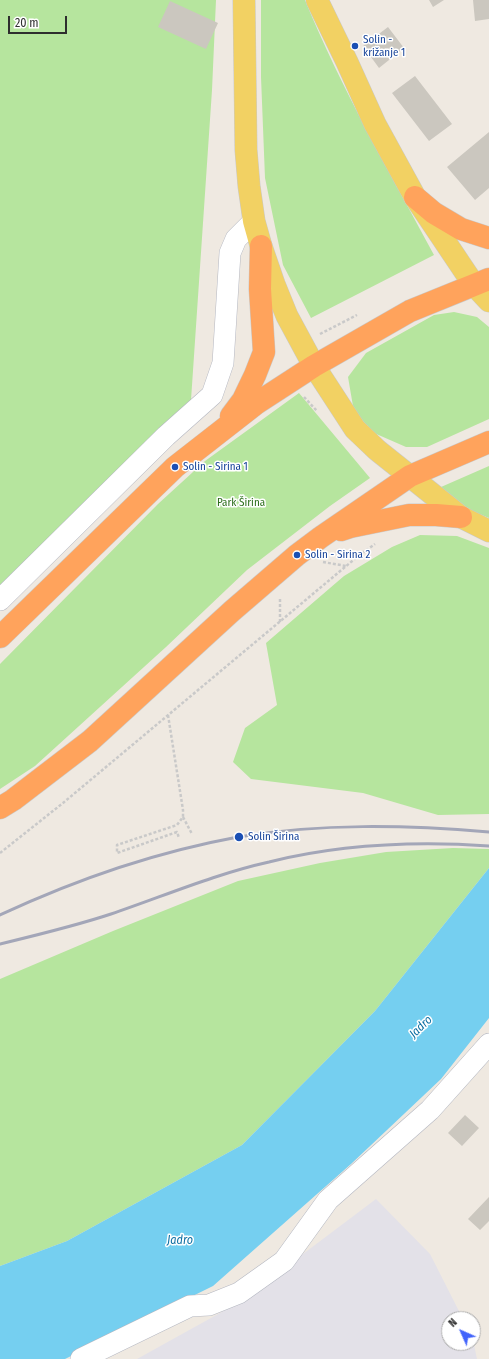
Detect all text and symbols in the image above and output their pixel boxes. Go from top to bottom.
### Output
scale bar [10,8,69,34]
text: 20 m [15,16,39,30]
place label: Solin - križanje 1 [363,33,405,59]
marker: Solin - križanje 1 [350,41,360,51]
place label: Solin - Sirina 1 [183,460,248,474]
marker: Solin - Sirina 1 [170,462,180,472]
park label: Park Širina [217,496,265,510]
place label: Solin - Sirina 2 [305,548,370,562]
marker: Solin - Sirina 2 [292,550,302,560]
place label: Solin Širina [248,830,299,844]
marker: Solin Širina [233,831,245,843]
water label: Jadro [407,1013,435,1041]
water label: Jadro [167,1234,193,1248]
north arrow [441,1311,481,1351]
text: N [446,1316,460,1330]

